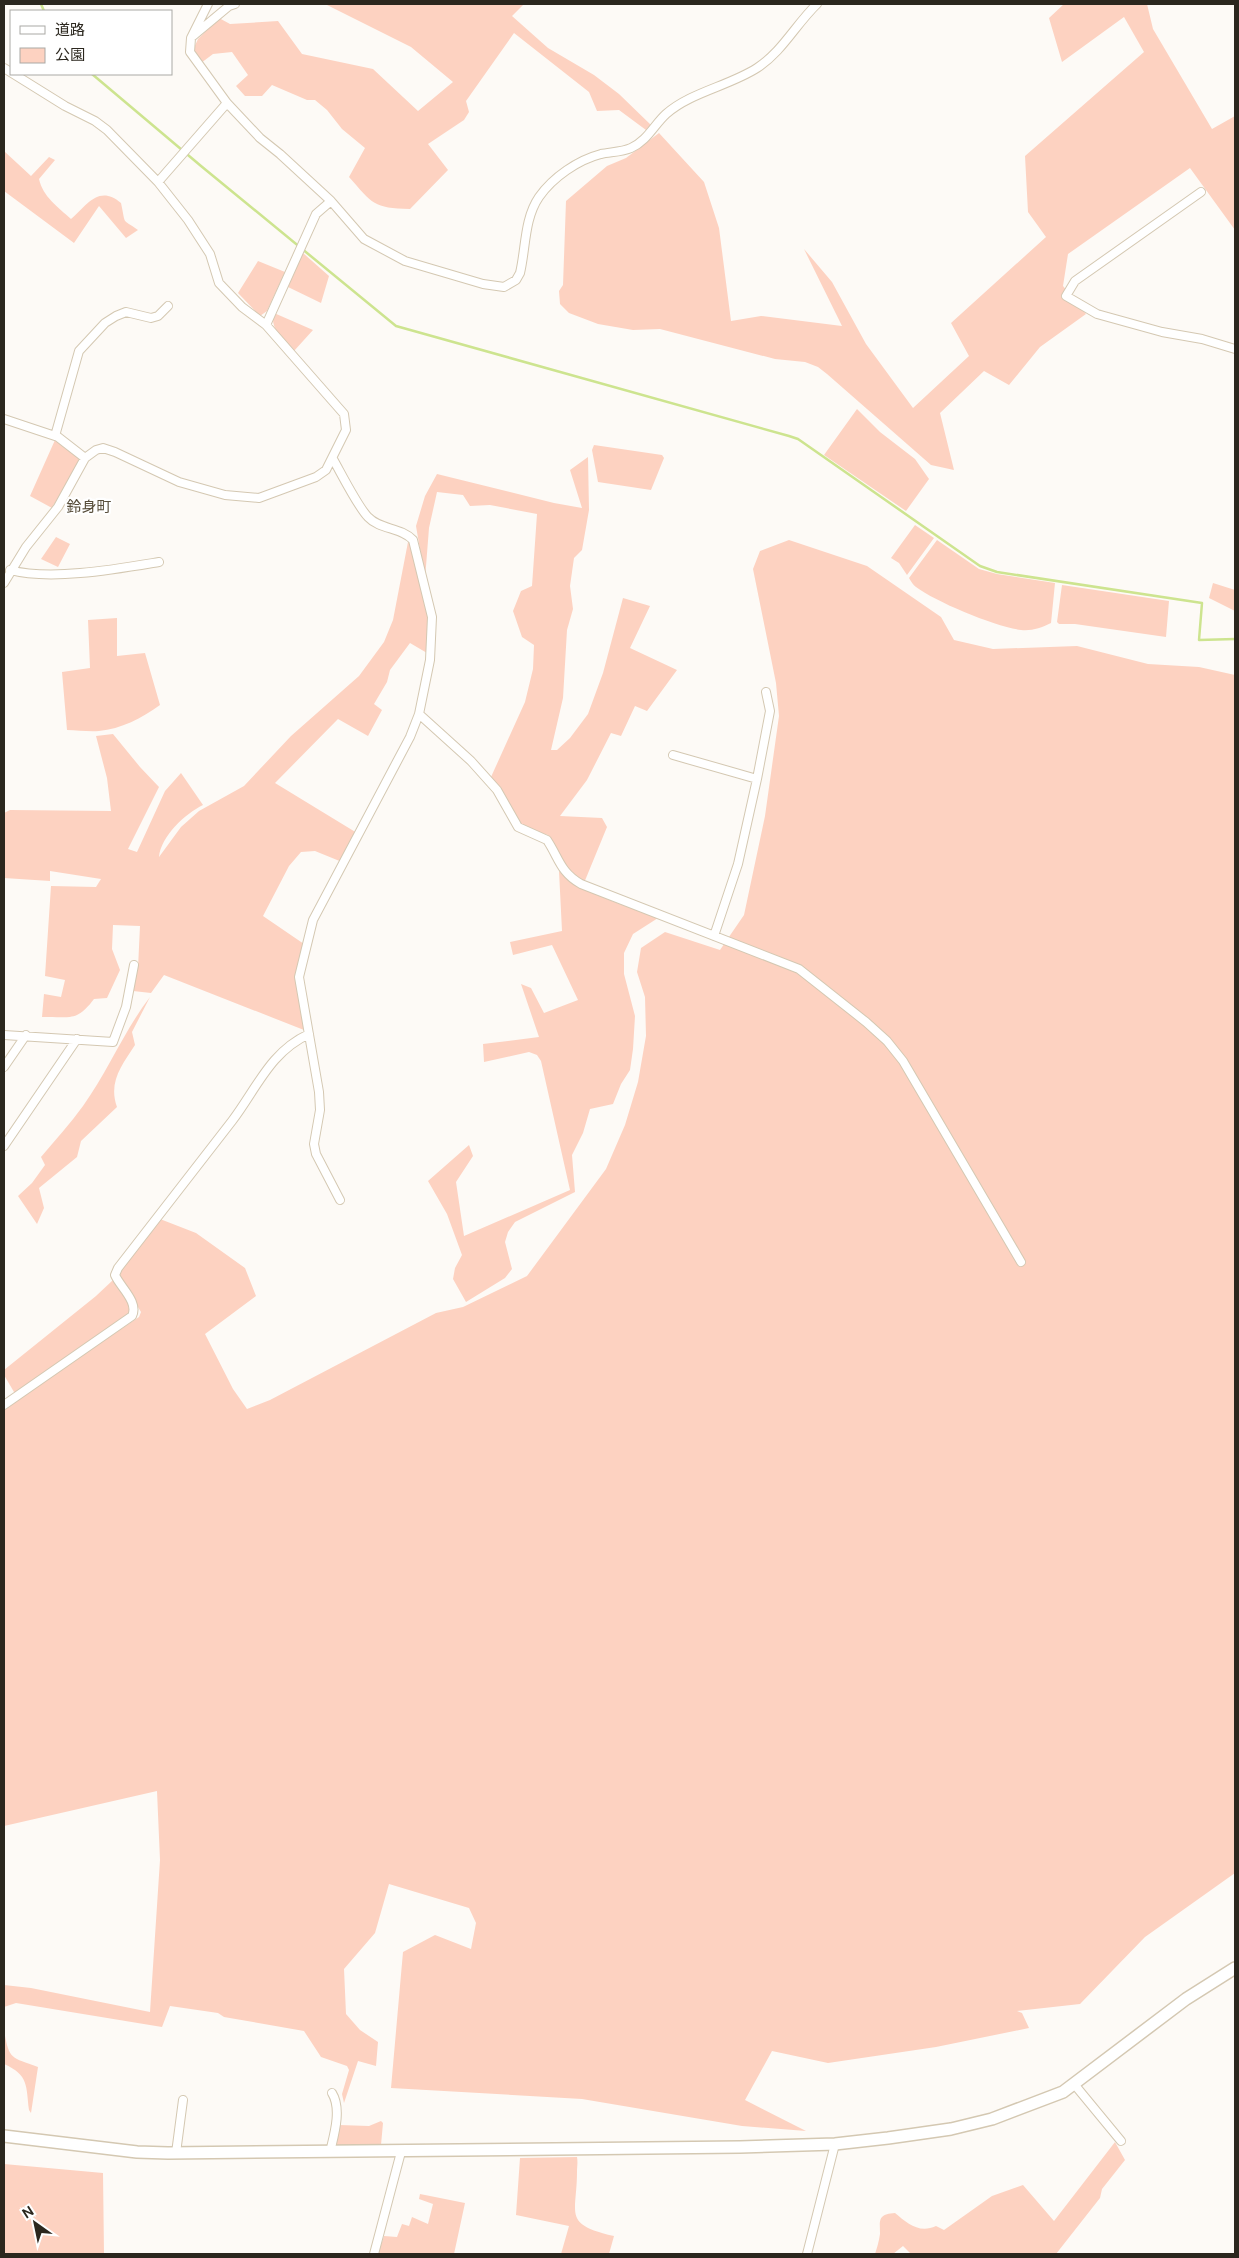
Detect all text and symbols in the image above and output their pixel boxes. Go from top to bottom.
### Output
legend [10,10,172,75]
text: 道路 [55,20,85,40]
text: 公園 [55,45,85,65]
district label: 鈴身町 [66,497,112,517]
north arrow [10,2198,60,2248]
text: N [19,2202,37,2222]

